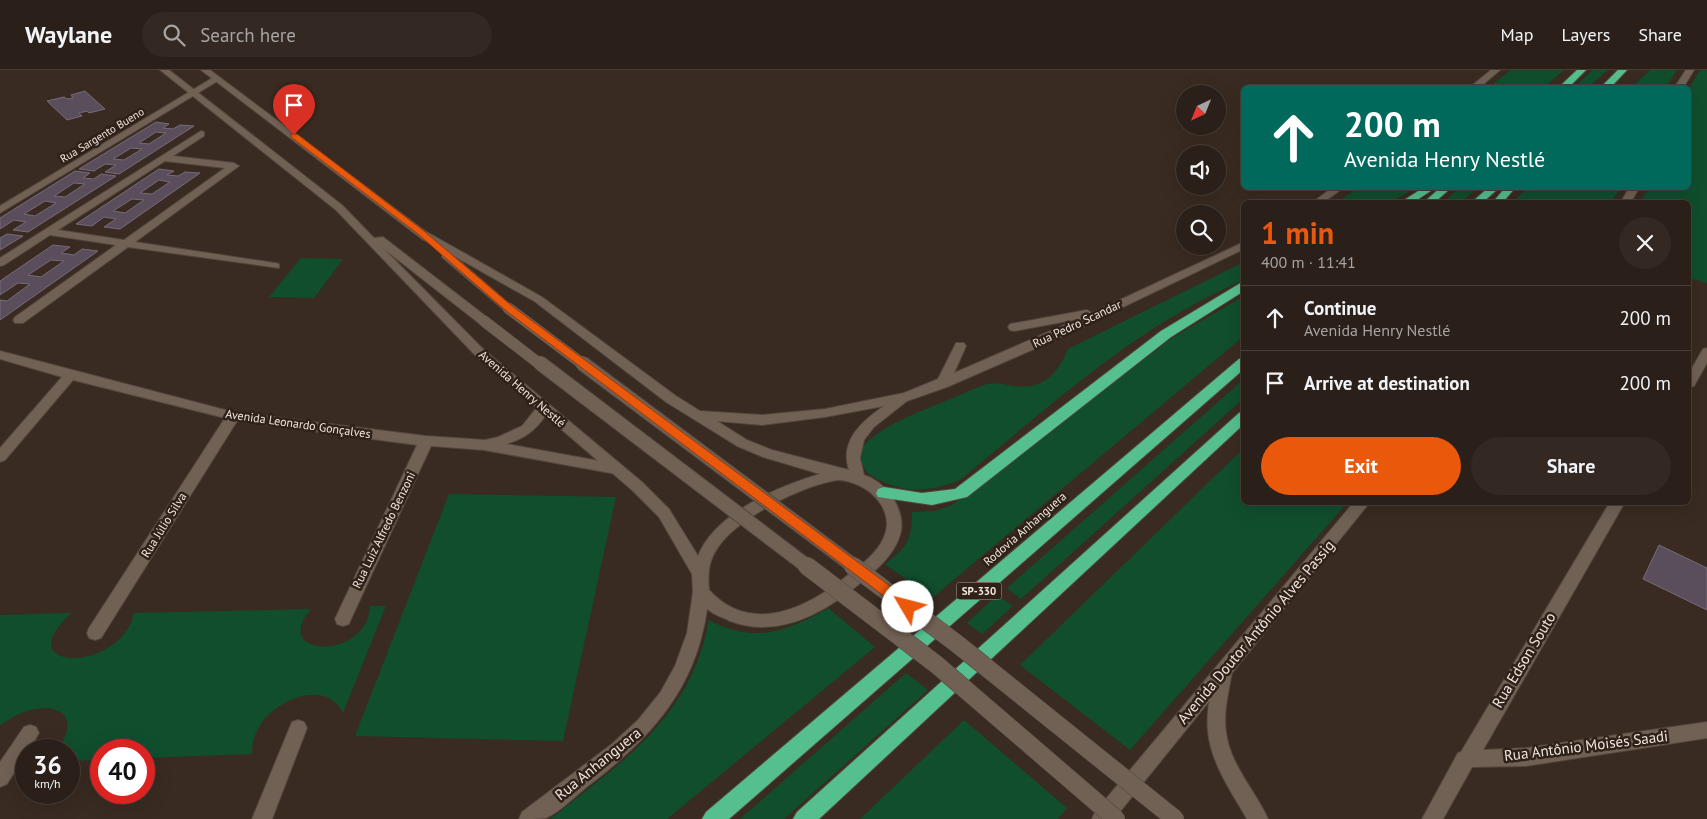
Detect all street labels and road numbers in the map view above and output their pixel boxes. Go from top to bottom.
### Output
street label: Rua Sargento Bueno [57,104,147,166]
street label: Rua Pedro Scandar [1030,296,1123,351]
street label: Avenida Henry Nestlé [476,347,569,430]
street label: Avenida Leonardo Gonçalves [225,406,372,441]
street label: Rua Luiz Alfredo Benzoni [349,469,418,591]
street label: Rodovia Anhanguera [980,488,1069,569]
street label: Rua Júlio Silva [138,489,190,560]
street label: Avenida Doutor Antônio Alves Passig [1173,536,1338,727]
road number: SP-330 [956,582,1002,600]
street label: Rua Edson Souto [1488,609,1560,711]
street label: Rua Anhanguera [551,723,644,804]
street label: Rua Antônio Moisés Saadi [1503,726,1669,765]

